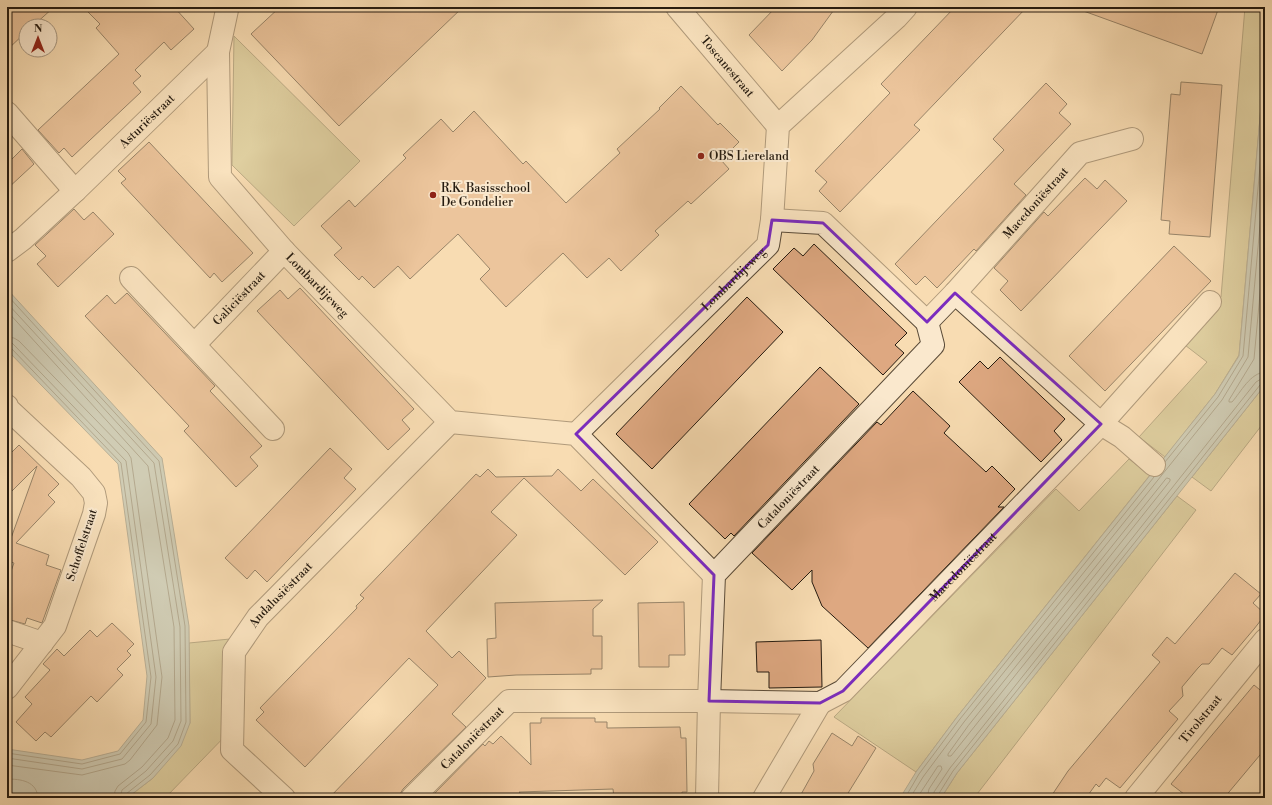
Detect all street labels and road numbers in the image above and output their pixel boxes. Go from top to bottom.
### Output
street label: Toscanestraat [697,33,758,101]
street label: Asturiëstraat [115,90,178,152]
street label: Macedoniëstraat [1000,163,1072,242]
street label: Lombardijeweg [698,244,769,314]
street label: Lombardijeweg [282,250,352,321]
street label: Galiciëstraat [209,267,269,328]
street label: Cataloniëstraat [754,461,823,532]
street label: Schoffelstraat [63,506,101,583]
street label: Macedoniëstraat [926,528,1001,605]
street label: Andalusiëstraat [245,558,316,631]
street label: Tirolstraat [1176,691,1225,747]
street label: Cataloniëstraat [437,703,507,773]

